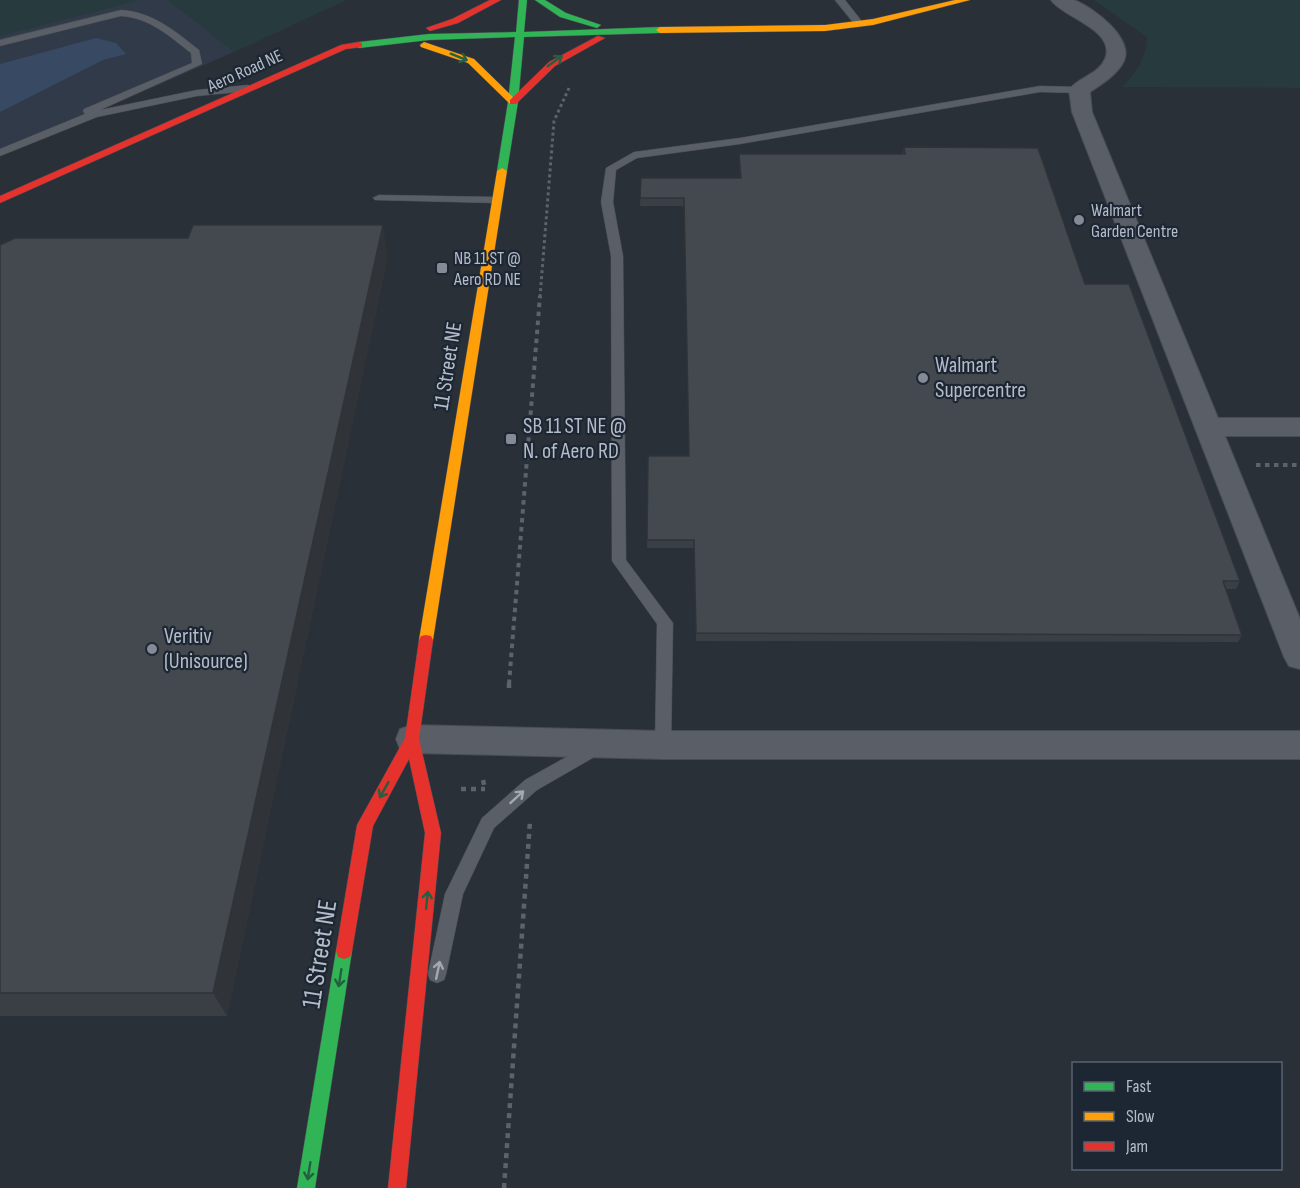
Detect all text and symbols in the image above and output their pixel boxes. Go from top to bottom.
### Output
street label: Aero Road NE [203,45,286,97]
one-way arrow [449,52,468,63]
one-way arrow [546,55,562,68]
place label: Walmart Garden Centre [1091,200,1178,242]
marker: Walmart Garden Centre [1072,213,1086,227]
place label: NB 11 ST @ Aero RD NE [453,248,521,290]
marker: NB 11 ST @ Aero RD NE [435,261,449,275]
street label: 11 Street NE [428,320,468,412]
place label: Walmart Supercentre [935,352,1026,404]
marker: Walmart Supercentre [916,371,930,385]
place label: SB 11 ST NE @ N. of Aero RD [523,413,627,465]
marker: SB 11 ST NE @ N. of Aero RD [504,432,518,446]
place label: Veritiv (Unisource) [164,623,248,675]
marker: Veritiv (Unisource) [145,642,159,656]
one-way arrow [378,781,389,799]
one-way arrow [509,790,524,804]
one-way arrow [422,891,433,911]
street label: 11 Street NE [296,897,344,1011]
one-way arrow [433,961,444,980]
one-way arrow [334,968,345,988]
legend [1072,1062,1282,1170]
text: Fast [1126,1076,1152,1097]
text: Slow [1126,1106,1155,1127]
text: Jam [1125,1136,1148,1157]
one-way arrow [303,1161,314,1180]

